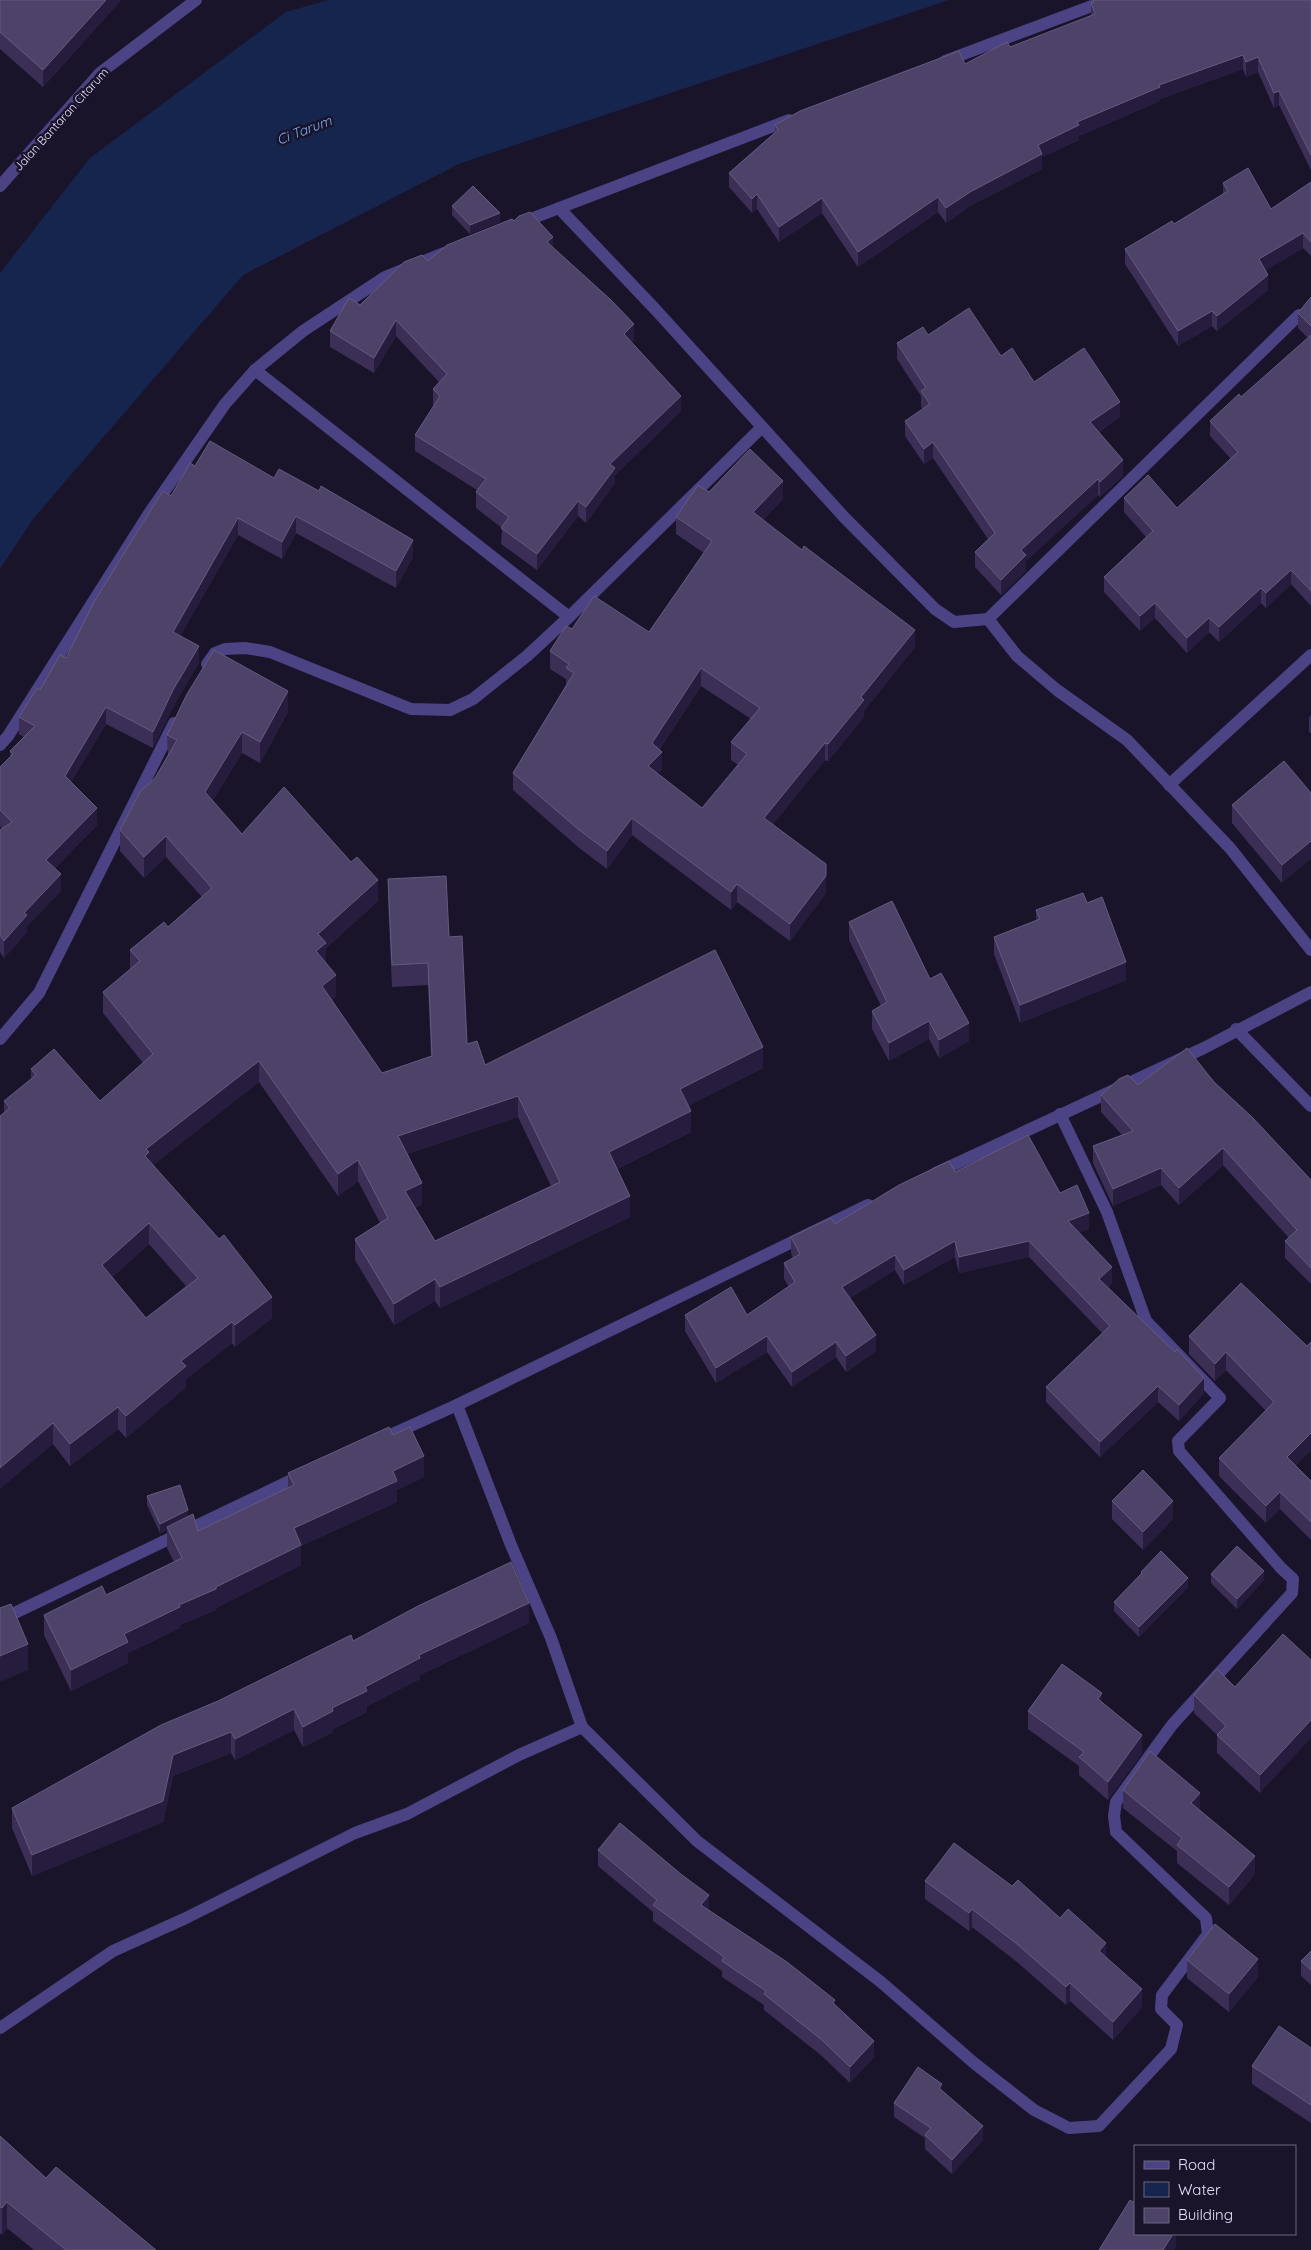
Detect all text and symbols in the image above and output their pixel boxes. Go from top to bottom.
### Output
street label: Jalan Bantaran Citarum [11,64,111,174]
water label: Ci Tarum [274,111,334,149]
legend [1134,2145,1296,2235]
text: Road [1178,2155,1215,2174]
text: Water [1178,2180,1221,2199]
text: Building [1178,2205,1233,2224]

